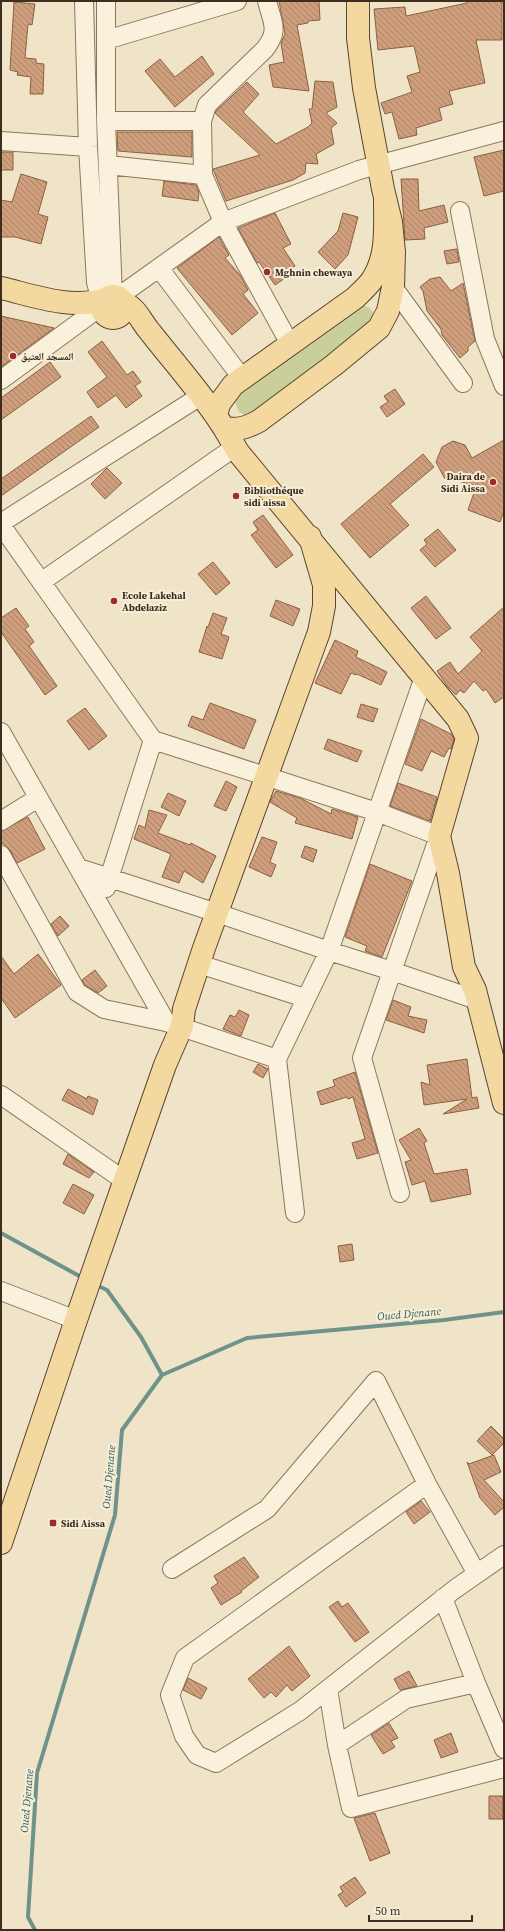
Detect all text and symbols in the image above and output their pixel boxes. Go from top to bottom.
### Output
place label: Mghnin chewaya [275,266,353,279]
marker: Mghnin chewaya [262,267,272,277]
place label: المسجد العتيق [21,350,74,363]
marker: المسجد العتيق [8,351,18,361]
place label: Daira de Sidi Aissa [441,470,486,495]
marker: Daira de Sidi Aissa [488,477,498,487]
place label: Bibliothéque sidi aissa [244,484,304,509]
marker: Bibliothéque sidi aissa [231,491,241,501]
place label: Ecole Lakehal Abdelaziz [122,589,186,614]
marker: Ecole Lakehal Abdelaziz [109,596,119,606]
water label: Oued Djenane [377,1304,442,1324]
water label: Oued Djenane [99,1444,119,1509]
place label: Sidi Aissa [61,1517,106,1530]
marker: Sidi Aissa [48,1518,58,1528]
water label: Oued Djenane [17,1768,37,1833]
scale bar [369,1897,472,1923]
text: 50 m [375,1903,401,1919]

